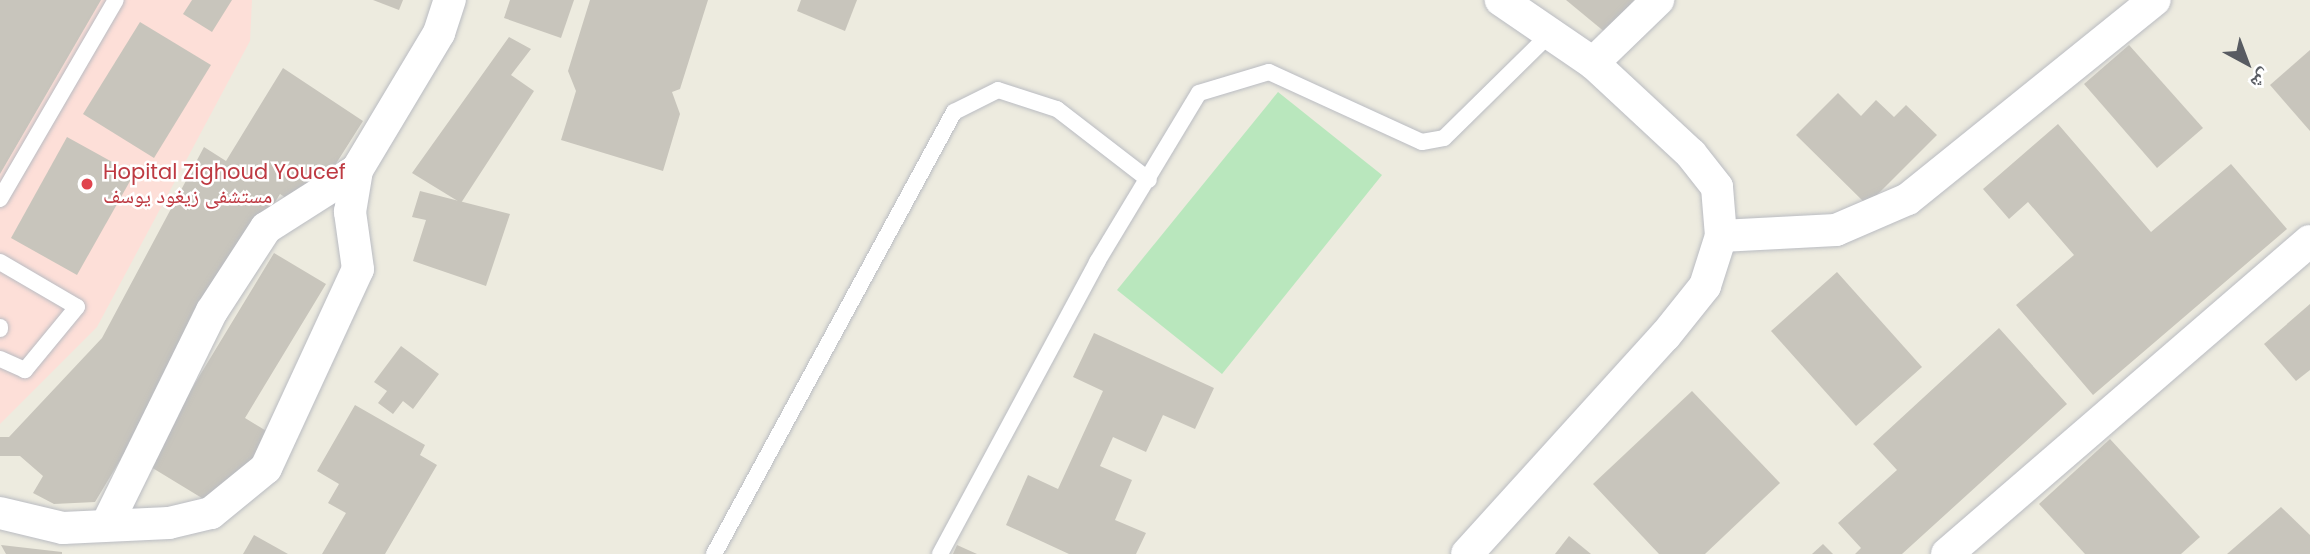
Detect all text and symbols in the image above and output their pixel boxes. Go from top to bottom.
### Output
north arrow [2212,28,2282,98]
text: ش [2245,62,2278,96]
place label: Hopital Zighoud Youcef مستشفى زيغود يوسف [103,159,346,209]
marker: Hopital Zighoud Youcef مستشفى زيغود يوسف [77,174,97,194]

